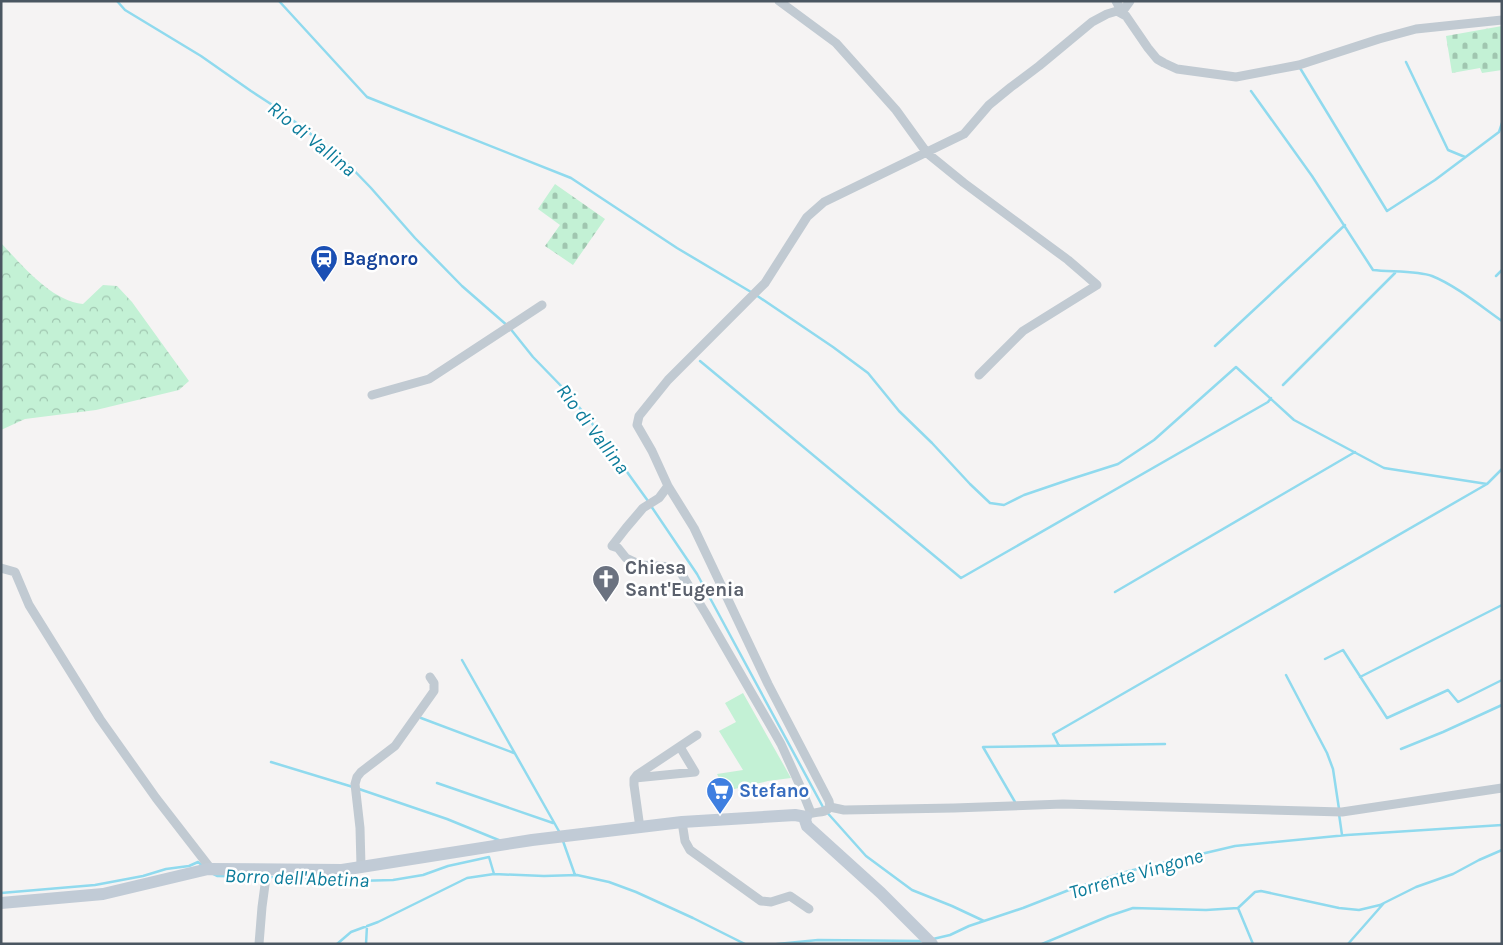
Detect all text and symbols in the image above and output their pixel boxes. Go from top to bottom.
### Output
water label: Rio di Vallina [263,96,361,182]
station icon: Bagnoro [309,244,339,283]
place label: Bagnoro [343,248,418,270]
water label: Rio di Vallina [552,379,634,479]
place label: Chiesa Sant'Eugenia [625,557,744,601]
church icon: Chiesa Sant'Eugenia [591,564,621,603]
supermarket icon: Stefano [705,776,735,815]
place label: Stefano [739,780,809,802]
water label: Torrente Vingone [1066,844,1206,904]
water label: Borro dell'Abetina [224,864,370,892]

